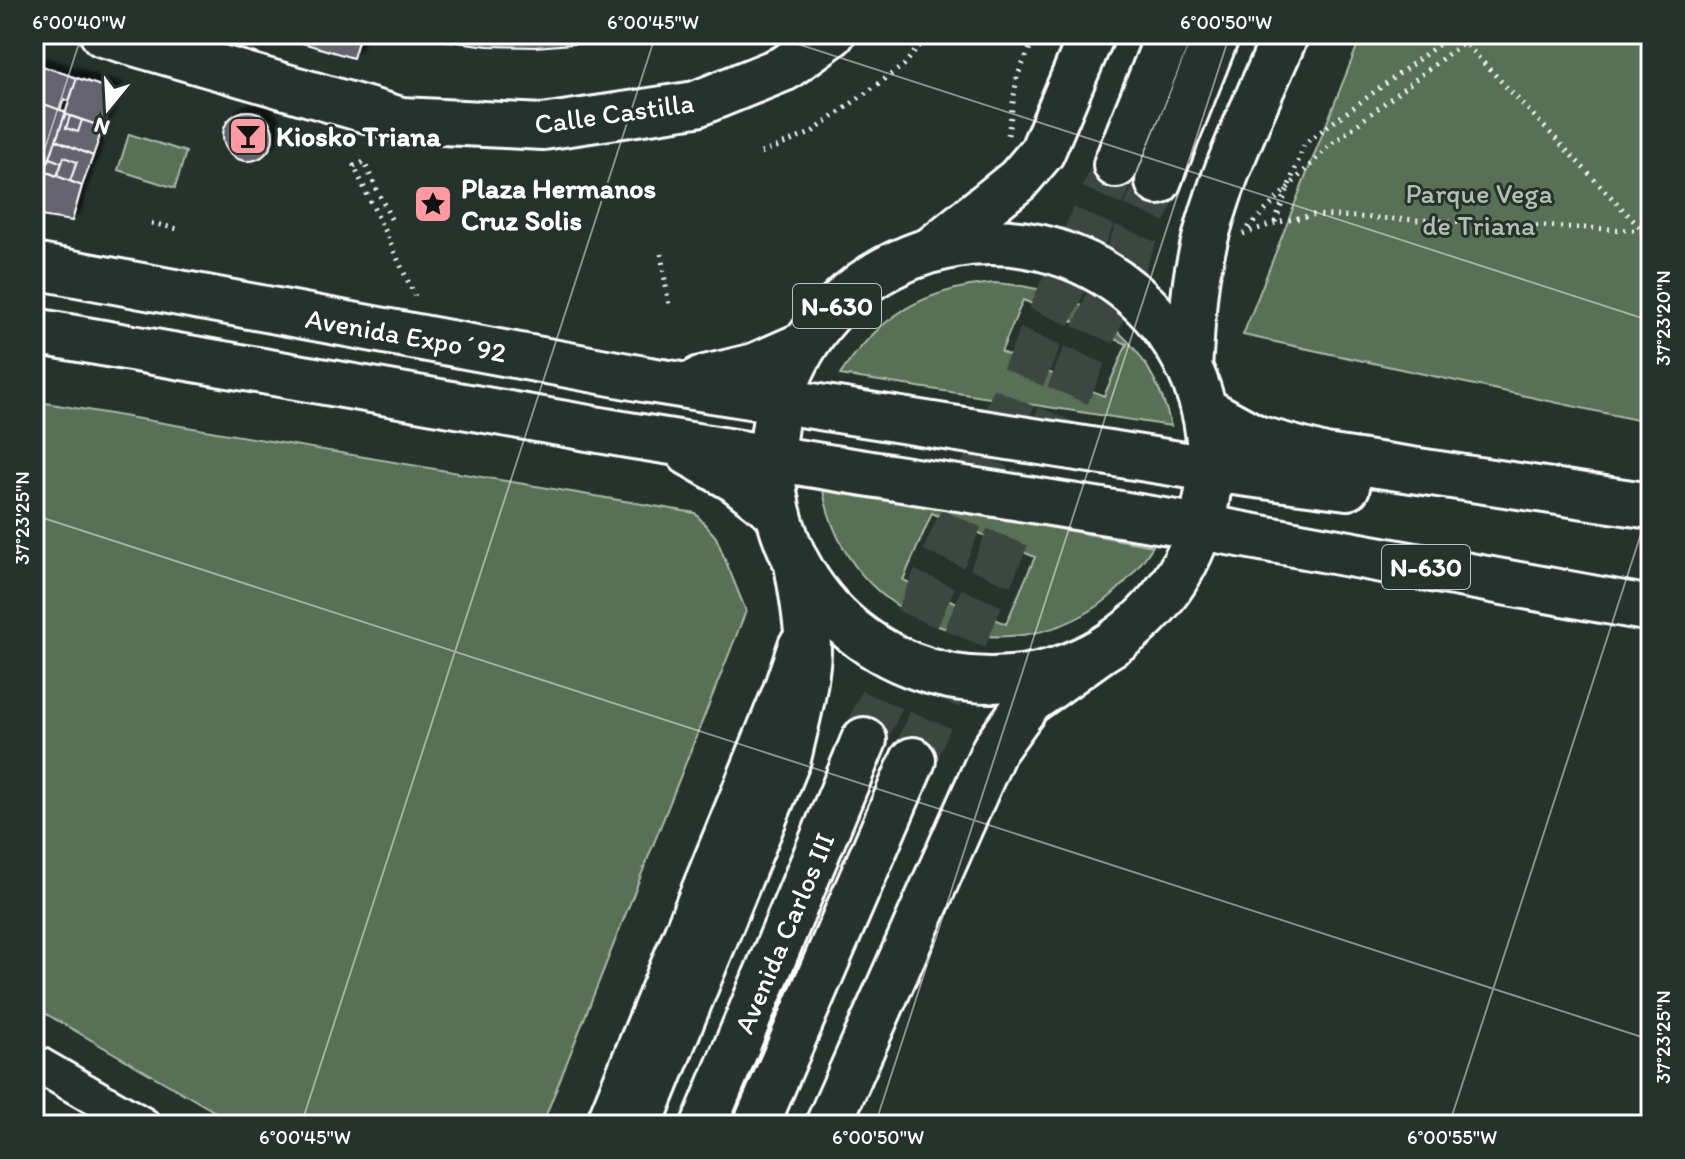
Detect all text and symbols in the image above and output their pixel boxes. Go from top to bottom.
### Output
text: 6°00'40"W [32,10,126,34]
text: 6°00'45"W [607,10,699,34]
text: 6°00'50"W [1180,10,1272,34]
north arrow [68,68,148,148]
street label: Calle Castilla [532,85,696,141]
text: N [91,111,113,142]
bar icon: Kiosko Triana [227,115,269,157]
place label: Kiosko Triana [276,119,441,153]
place label: Plaza Hermanos Cruz Solis [461,171,656,237]
park label: Parque Vega de Triana [1405,176,1553,242]
place icon: Plaza Hermanos Cruz Solis [412,183,454,225]
text: 37°23'20"N [1651,270,1675,366]
road number: N-630 [793,284,881,328]
street label: Avenida Expo´92 [303,301,509,369]
text: 37°23'25"N [10,471,34,565]
road number: N-630 [1382,545,1470,589]
street label: Avenida Carlos III [726,827,842,1039]
text: 37°23'25"N [1651,990,1675,1084]
text: 6°00'45"W [259,1125,351,1149]
text: 6°00'50"W [832,1125,924,1149]
text: 6°00'55"W [1407,1125,1497,1149]

